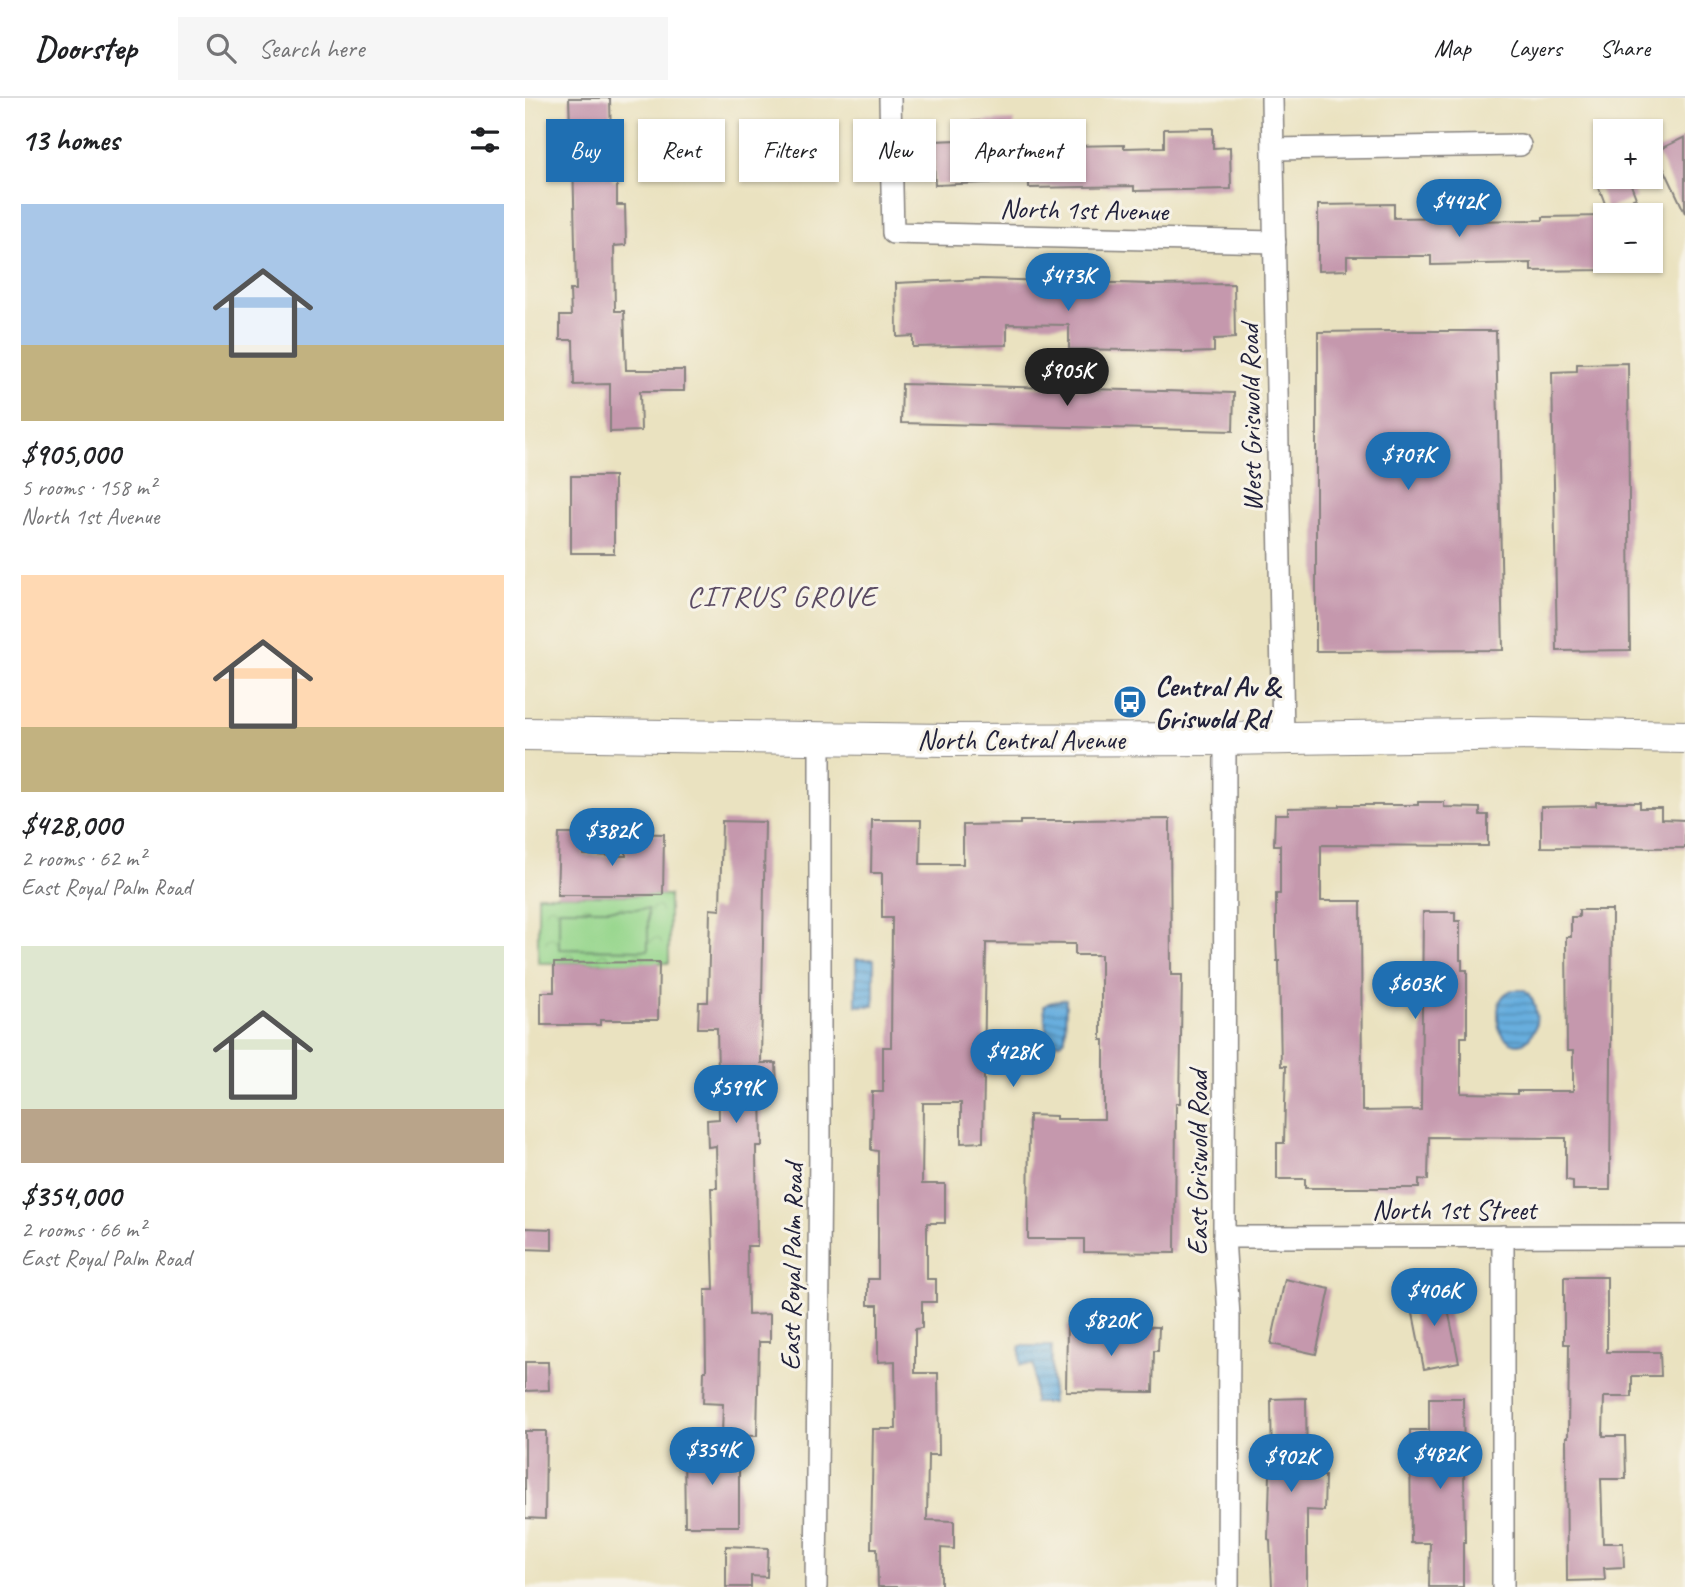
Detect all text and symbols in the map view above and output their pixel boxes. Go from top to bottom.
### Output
search box [178,17,668,80]
text: Doorstep [35,27,136,69]
icon: search [202,29,240,67]
text: Search here [258,32,364,65]
text: Map [1434,33,1471,63]
text: Layers [1509,33,1562,63]
text: Share [1600,33,1650,63]
chip: Buy [546,119,624,182]
chip: Rent [638,119,725,182]
chip: Filters [739,119,839,182]
chip: New [853,119,936,182]
chip: Apartment [950,119,1086,182]
map controls [1593,119,1663,273]
button: + [1593,119,1663,189]
text: 13 homes [21,121,119,159]
icon: filters [466,121,504,159]
pin: $442K [1410,180,1508,239]
text: $442K [1432,187,1486,216]
street label: North 1st Avenue [1000,191,1170,228]
button: − [1593,203,1663,273]
icon: home [200,250,326,376]
pin: $473K [1019,254,1117,313]
text: $473K [1042,261,1095,290]
street label: West Griswold Road [1231,320,1270,512]
pin: $905K [1018,348,1116,408]
text: $905K [1041,356,1093,385]
pin: $707K [1359,432,1457,492]
text: $905,000 [21,435,121,473]
text: $707K [1382,440,1434,469]
text: 5 rooms · 158 m² [21,473,156,502]
text: North 1st Avenue [21,502,159,531]
district label: CITRUS GROVE [687,577,879,615]
icon: home [200,621,326,747]
place label: Central Av & Griswold Rd [1155,669,1283,736]
bus stop icon: Central Av & Griswold Rd [1111,683,1149,721]
street label: North Central Avenue [917,722,1127,757]
text: $428,000 [21,806,121,844]
pin: $382K [563,808,661,868]
text: $382K [585,816,639,845]
text: 2 rooms · 62 m² [21,844,145,873]
text: East Royal Palm Road [21,873,191,902]
pin: $603K [1366,962,1464,1021]
text: $603K [1388,969,1442,998]
icon: home [200,992,326,1118]
pin: $428K [964,1030,1062,1089]
text: $428K [986,1037,1040,1066]
pin: $599K [687,1066,785,1125]
street label: East Griswold Road [1180,1067,1215,1255]
text: $599K [710,1073,762,1102]
street label: East Royal Palm Road [772,1159,811,1371]
text: $354,000 [21,1177,121,1215]
street label: North 1st Street [1372,1192,1539,1227]
text: 2 rooms · 66 m² [21,1215,145,1244]
text: East Royal Palm Road [21,1244,191,1273]
pin: $406K [1385,1268,1483,1328]
text: $406K [1407,1276,1461,1305]
pin: $820K [1062,1298,1160,1358]
text: $820K [1084,1306,1138,1335]
pin: $354K [663,1428,761,1487]
pin: $482K [1391,1432,1489,1491]
pin: $902K [1242,1434,1340,1494]
text: $354K [686,1435,738,1464]
text: $482K [1413,1439,1467,1468]
text: $902K [1265,1442,1317,1471]

